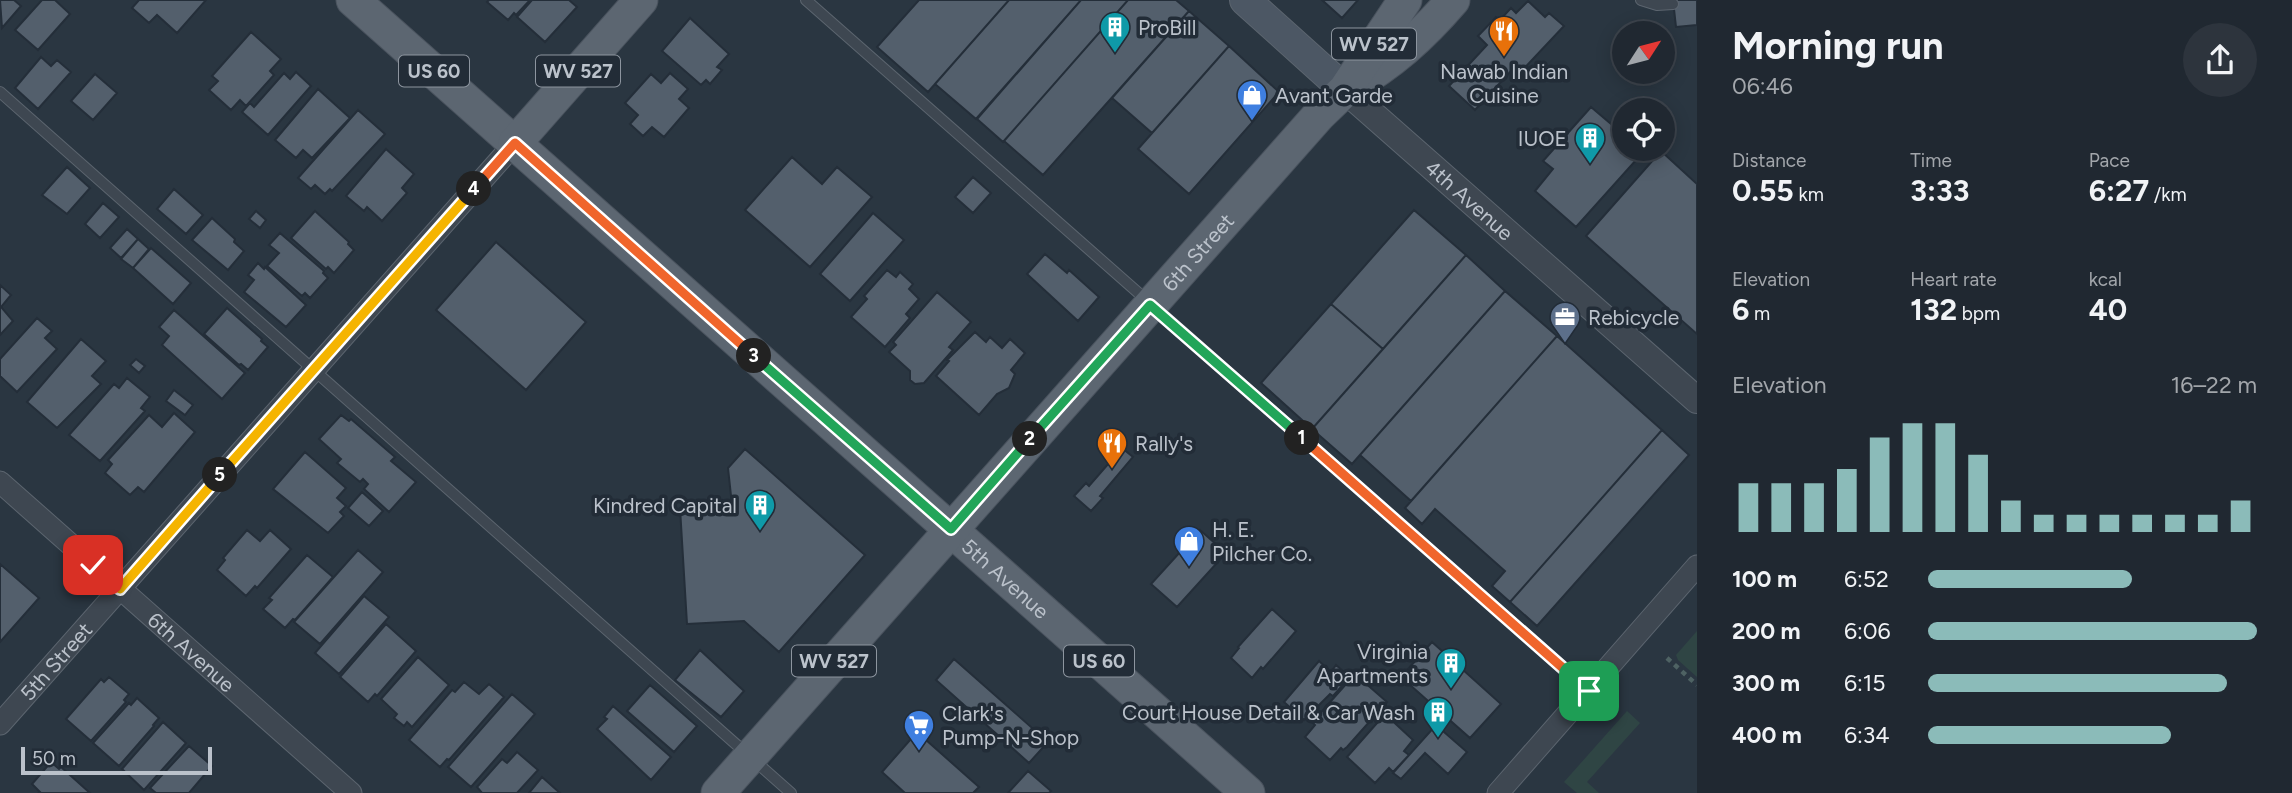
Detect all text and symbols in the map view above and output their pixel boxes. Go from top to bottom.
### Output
building icon: ProBill [1098,10,1132,54]
restaurant icon: Nawab Indian Cuisine [1487,14,1521,58]
place label: ProBill [1138,15,1196,40]
north arrow [1612,21,1675,84]
map controls [1612,21,1675,161]
text: Morning run [1732,23,1944,69]
button: share [2183,23,2257,97]
road number: WV 527 [1332,28,1416,60]
road number: US 60 [399,55,469,86]
road number: WV 527 [536,55,620,86]
place label: Nawab Indian Cuisine [1440,59,1568,108]
text: 06:46 [1732,72,1793,100]
shop icon: Avant Garde [1235,78,1269,122]
place label: Avant Garde [1275,83,1393,108]
button: locate [1612,98,1675,161]
building icon: IUOE [1573,121,1607,165]
place label: IUOE [1518,126,1567,151]
text: Distance [1732,149,1806,172]
text: Time [1910,149,1952,172]
text: Pace [2089,149,2130,172]
street label: 4th Avenue [1420,154,1519,245]
pin: 4 [456,172,491,206]
text: 0.55 [1732,172,1794,209]
text: 3:33 [1910,172,1969,209]
text: 6:27 [2089,172,2149,209]
text: 4 [467,177,480,200]
text: km [1794,183,1824,206]
text: /km [2149,183,2187,206]
street label: 6th Street [1157,208,1239,296]
text: Elevation [1732,268,1810,291]
text: Heart rate [1910,268,1997,291]
text: kcal [2089,268,2122,291]
text: 6 [1732,291,1749,328]
text: 132 [1910,291,1957,328]
text: 40 [2089,291,2127,328]
office icon: Rebicycle [1548,300,1582,344]
text: m [1749,302,1770,325]
text: bpm [1957,302,2000,325]
place label: Rebicycle [1588,305,1679,330]
pin: 3 [736,338,772,374]
text: 3 [748,344,759,367]
text: Elevation [1732,371,1827,399]
text: 16–22 m [2171,371,2257,399]
pin: 1 [1284,420,1320,456]
pin: 2 [1012,422,1048,457]
restaurant icon: Rally's [1095,426,1129,470]
text: 1 [1297,426,1306,449]
text: 2 [1024,427,1035,450]
place label: Rally's [1135,431,1193,456]
pin: 5 [202,458,238,492]
text: 5 [214,463,225,486]
building icon: Kindred Capital [743,488,777,532]
place label: Kindred Capital [593,493,737,518]
place label: H. E. Pilcher Co. [1212,517,1312,566]
shop icon: H. E. Pilcher Co. [1172,524,1206,568]
street label: 5th Avenue [957,533,1054,623]
pin [63,535,123,595]
icon: check [74,546,112,584]
text: 100 m [1732,565,1797,593]
text: 6:52 [1844,565,1889,593]
street label: 6th Avenue [143,607,240,697]
street label: 5th Street [15,617,97,705]
text: 200 m [1732,617,1801,645]
text: 6:06 [1844,617,1891,645]
place label: Virginia Apartments [1317,639,1428,688]
road number: WV 527 [792,646,876,676]
road number: US 60 [1064,646,1134,676]
building icon: Virginia Apartments [1434,646,1468,690]
pin [1559,661,1619,721]
text: 300 m [1732,669,1800,697]
text: 6:15 [1844,669,1886,697]
icon: arrive [1570,672,1608,710]
building icon: Court House Detail & Car Wash [1421,695,1455,739]
place label: Court House Detail & Car Wash [1122,700,1415,725]
place label: Clark's Pump-N-Shop [942,701,1079,750]
supermarket icon: Clark's Pump-N-Shop [902,708,936,752]
text: 400 m [1732,721,1802,749]
text: 6:34 [1844,721,1890,749]
scale bar [21,744,212,776]
text: 50 m [32,747,76,770]

